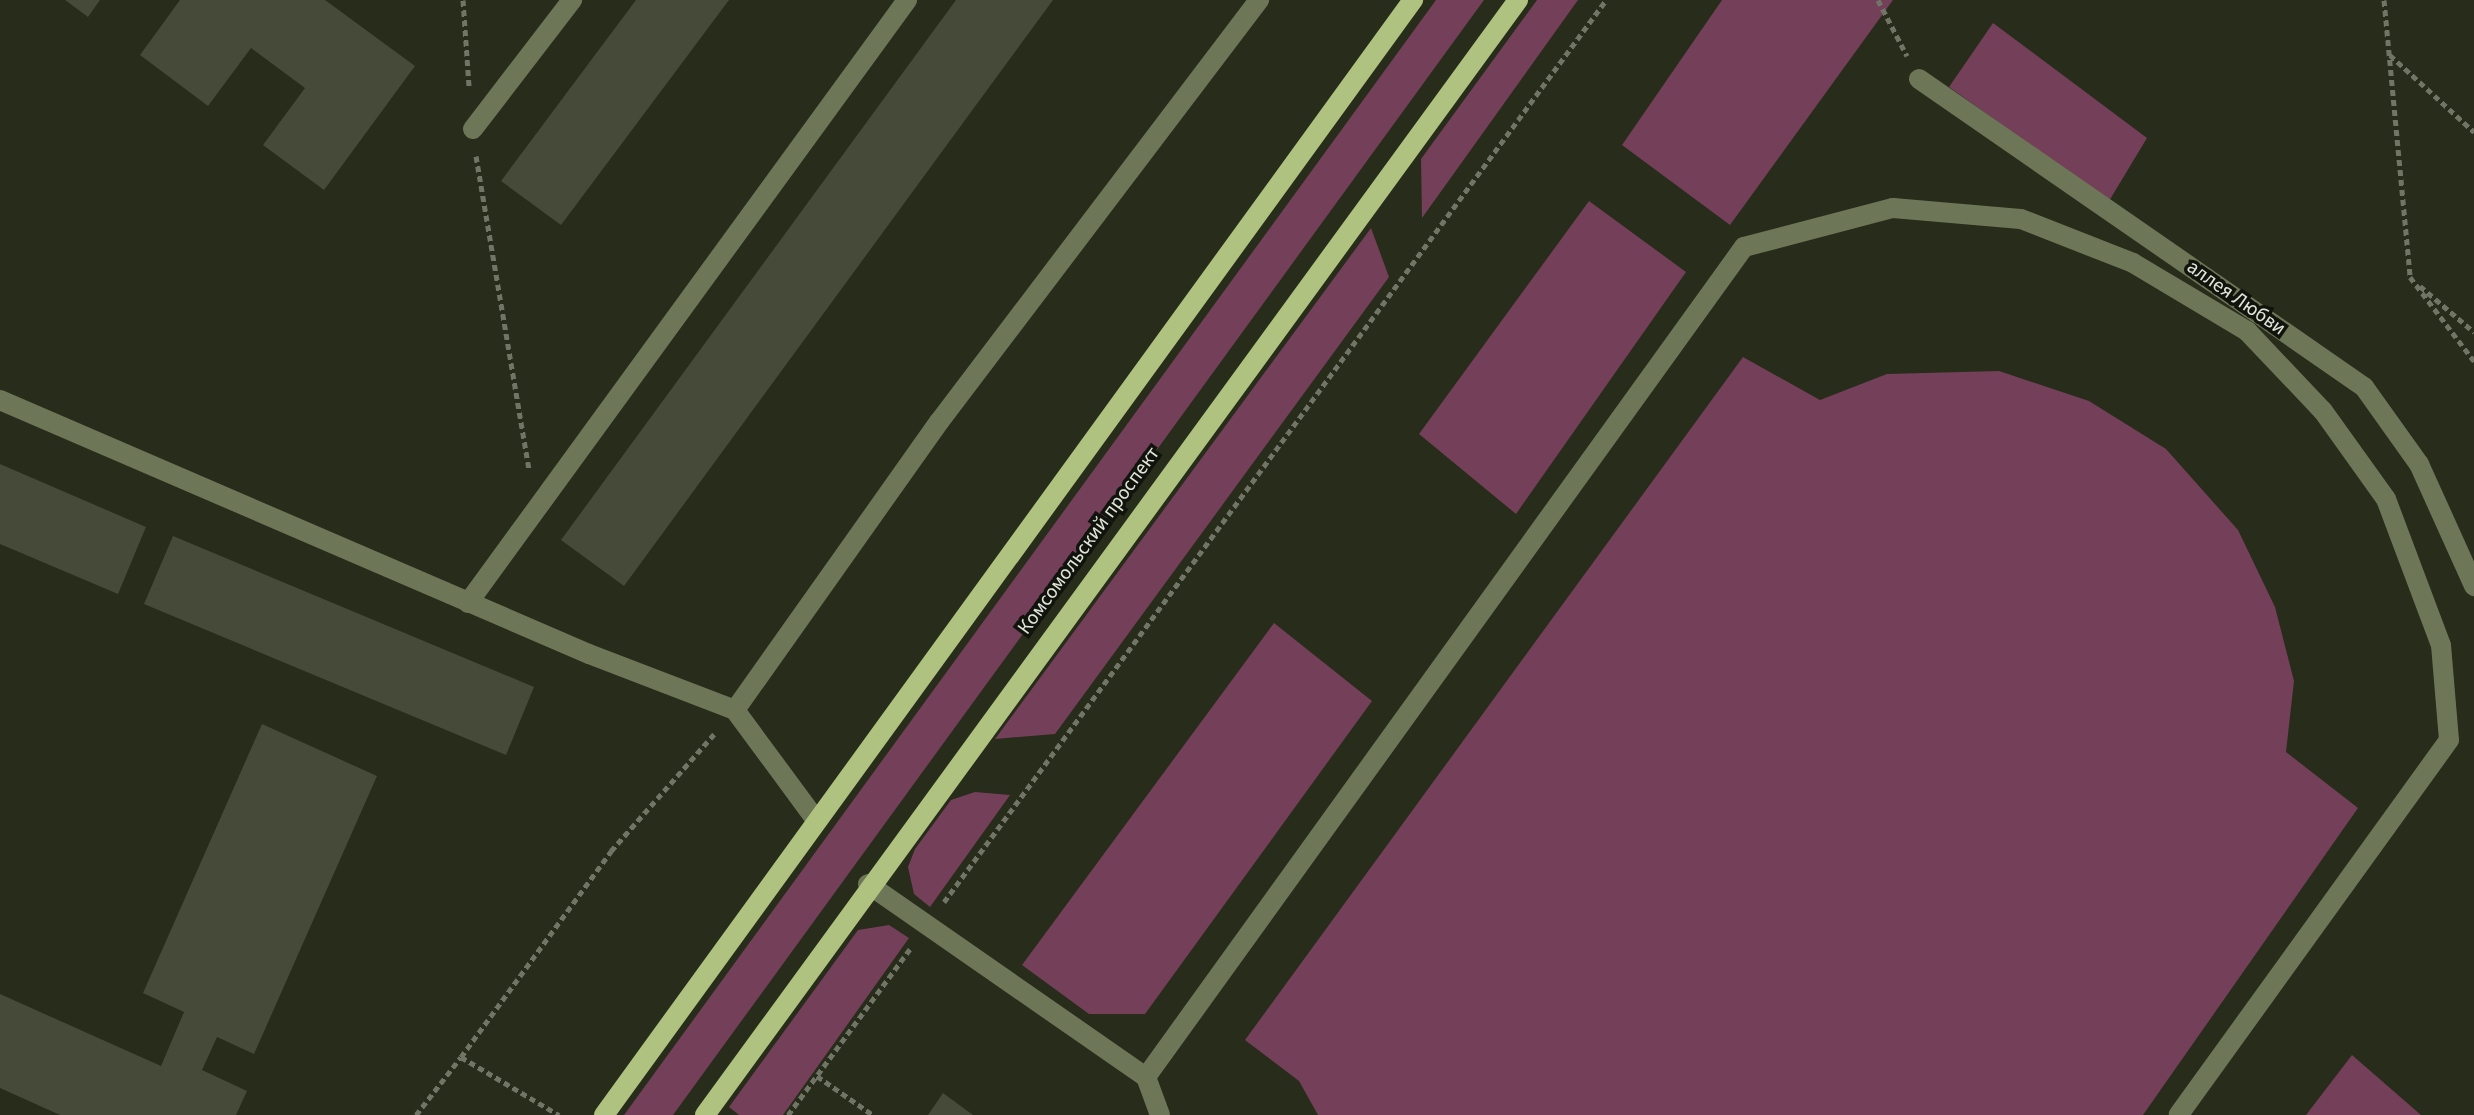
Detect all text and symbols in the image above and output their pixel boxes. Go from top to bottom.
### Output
street label: аллея Любви [2182,255,2290,341]
street label: Комсомольский проспект [1013,443,1165,639]

